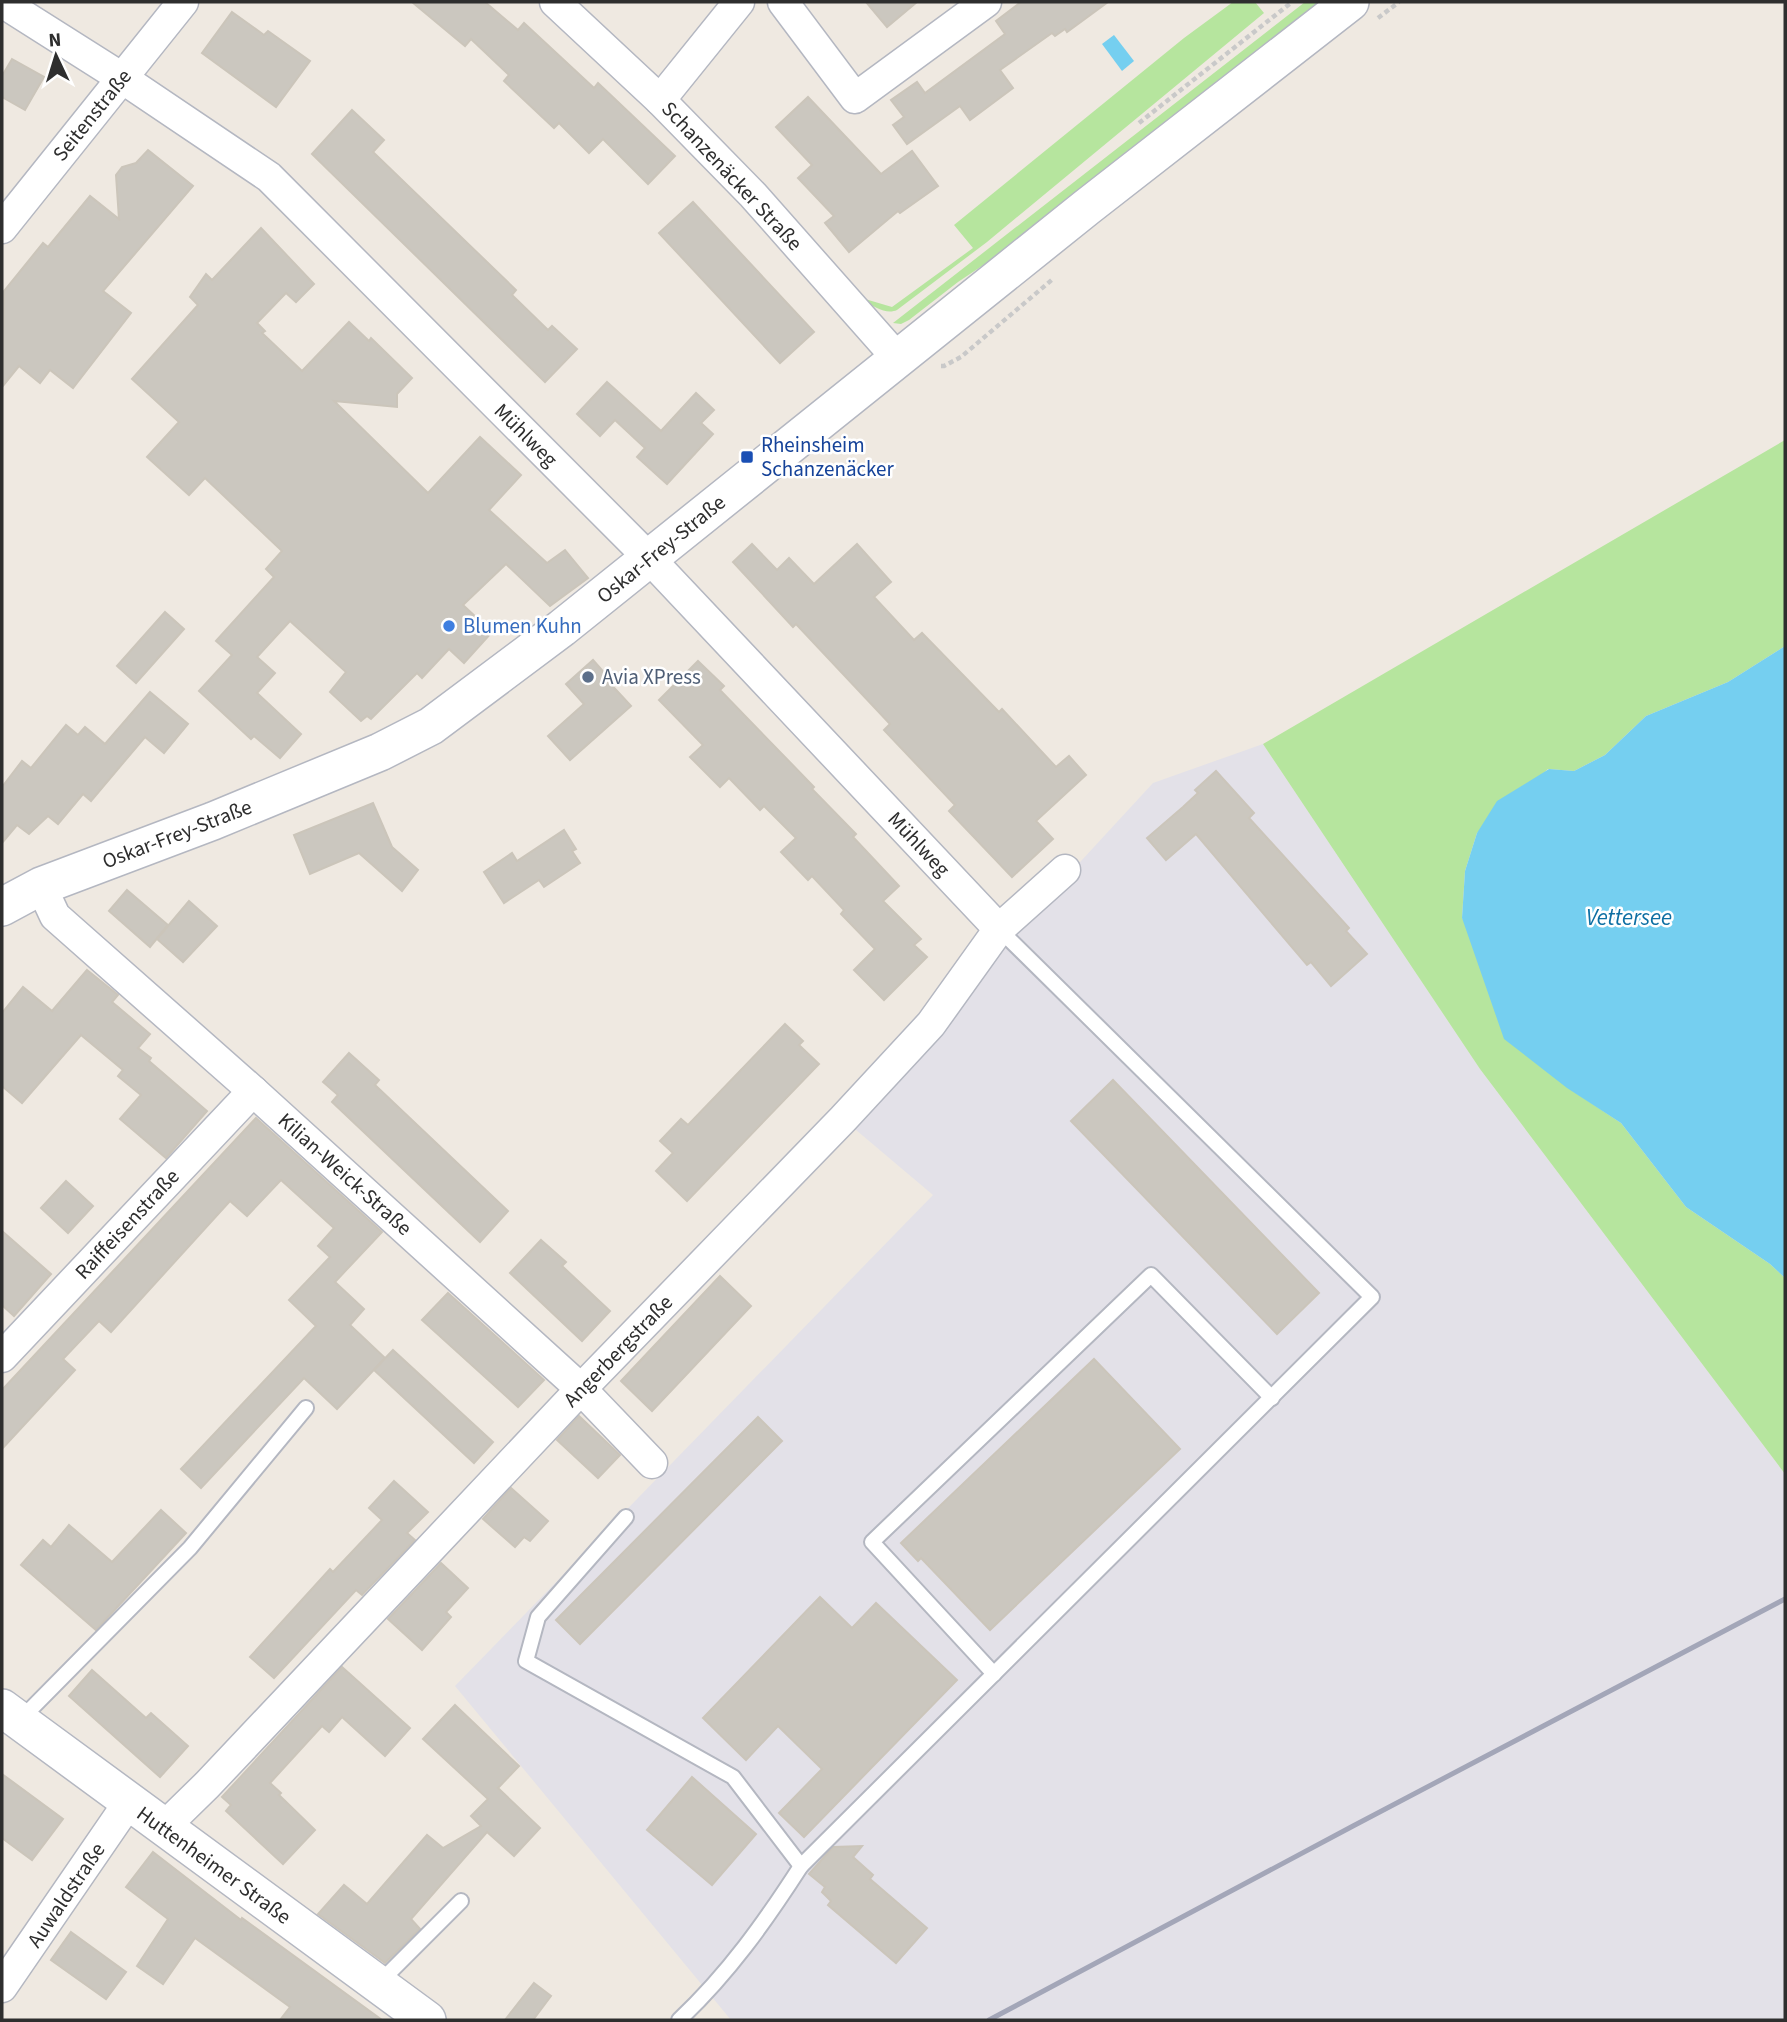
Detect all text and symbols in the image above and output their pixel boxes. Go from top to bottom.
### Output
north arrow [21,21,91,91]
text: N [48,27,62,54]
street label: Seitenstraße [45,62,139,168]
street label: Schanzenäcker Straße [655,95,809,257]
street label: Mühlweg [487,396,565,474]
place label: Rheinsheim Schanzenäcker [761,430,894,484]
marker: Rheinsheim Schanzenäcker [739,449,755,465]
street label: Oskar-Frey-Straße [590,488,732,610]
place label: Blumen Kuhn [463,611,582,641]
marker: Blumen Kuhn [441,618,457,634]
place label: Avia XPress [602,662,701,692]
marker: Avia XPress [580,669,596,685]
street label: Oskar-Frey-Straße [98,792,256,876]
street label: Mühlweg [881,805,957,884]
water label: Vettersee [1586,901,1672,934]
street label: Kilian-Weick-Straße [271,1106,419,1242]
street label: Raiffeisenstraße [68,1162,186,1286]
street label: Angerbergstraße [557,1288,679,1414]
street label: Huttenheimer Straße [131,1799,297,1931]
street label: Auwaldstraße [20,1837,112,1953]

